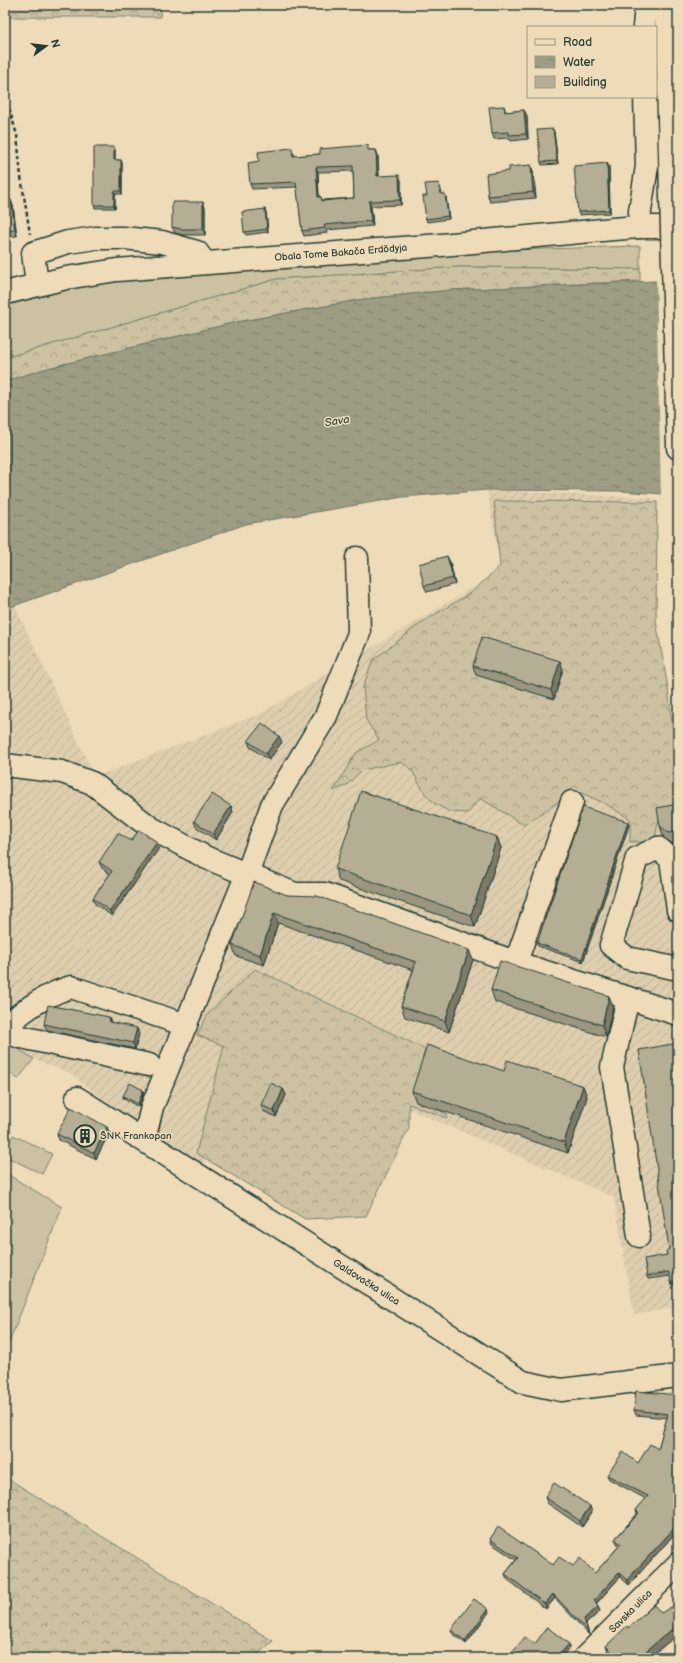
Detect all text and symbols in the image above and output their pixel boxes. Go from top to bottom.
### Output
north arrow [26,26,66,66]
legend [527,26,657,98]
text: Road [563,35,592,50]
text: N [48,38,63,49]
text: Water [563,55,595,70]
text: Building [563,75,607,90]
street label: Obala Tome Bakača Erdödyja [274,242,408,264]
water label: Sava [324,413,350,429]
building icon: ŠNK Frankopan [72,1123,98,1149]
place label: ŠNK Frankopan [100,1130,172,1142]
street label: Galdovačka ulica [331,1257,402,1308]
street label: Savska ulica [607,1587,655,1635]

